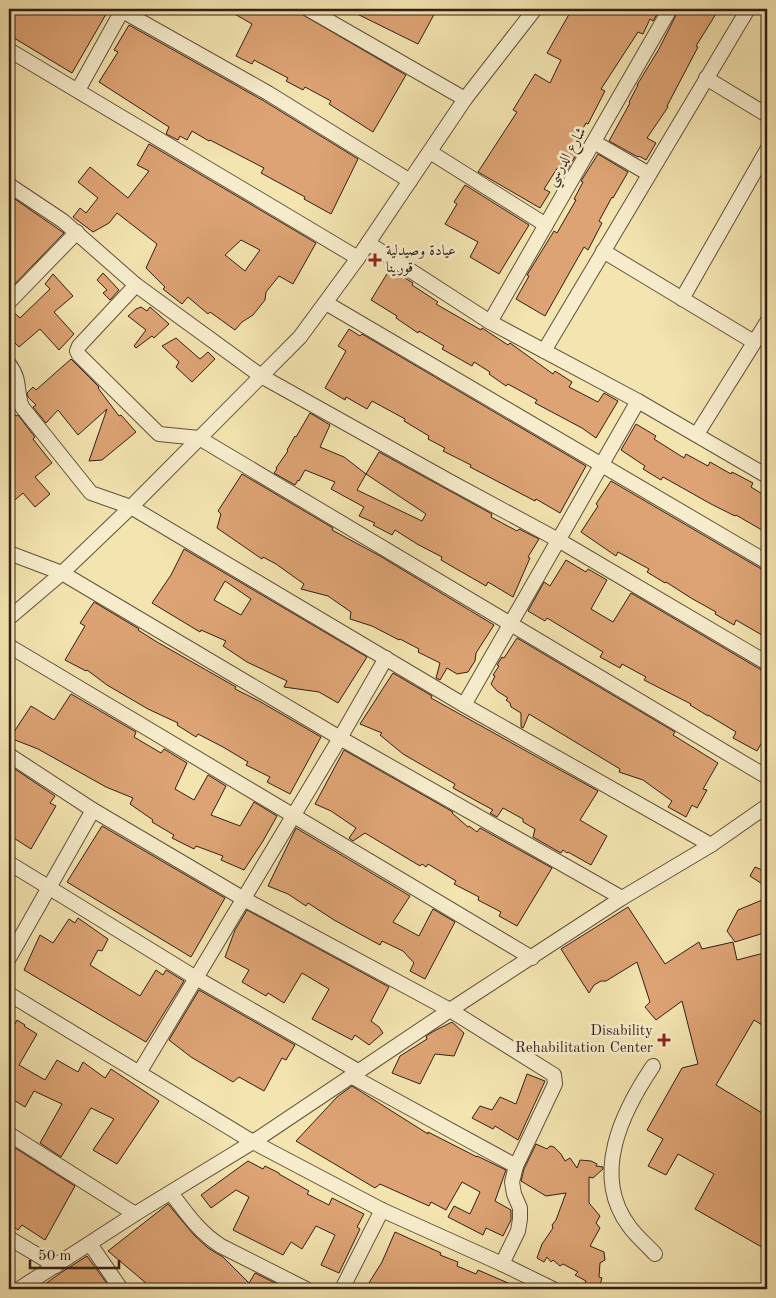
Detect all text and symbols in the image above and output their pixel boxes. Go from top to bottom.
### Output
street label: شارع الدرسي [544,125,594,191]
place label: عيادة وصيدلية قورينا [386,244,456,277]
marker: عيادة وصيدلية قورينا [368,253,382,267]
place label: Disability Rehabilitation Center [515,1024,653,1056]
marker: Disability Rehabilitation Center [657,1033,671,1047]
scale bar [30,1238,119,1270]
text: 50 m [38,1249,72,1264]

